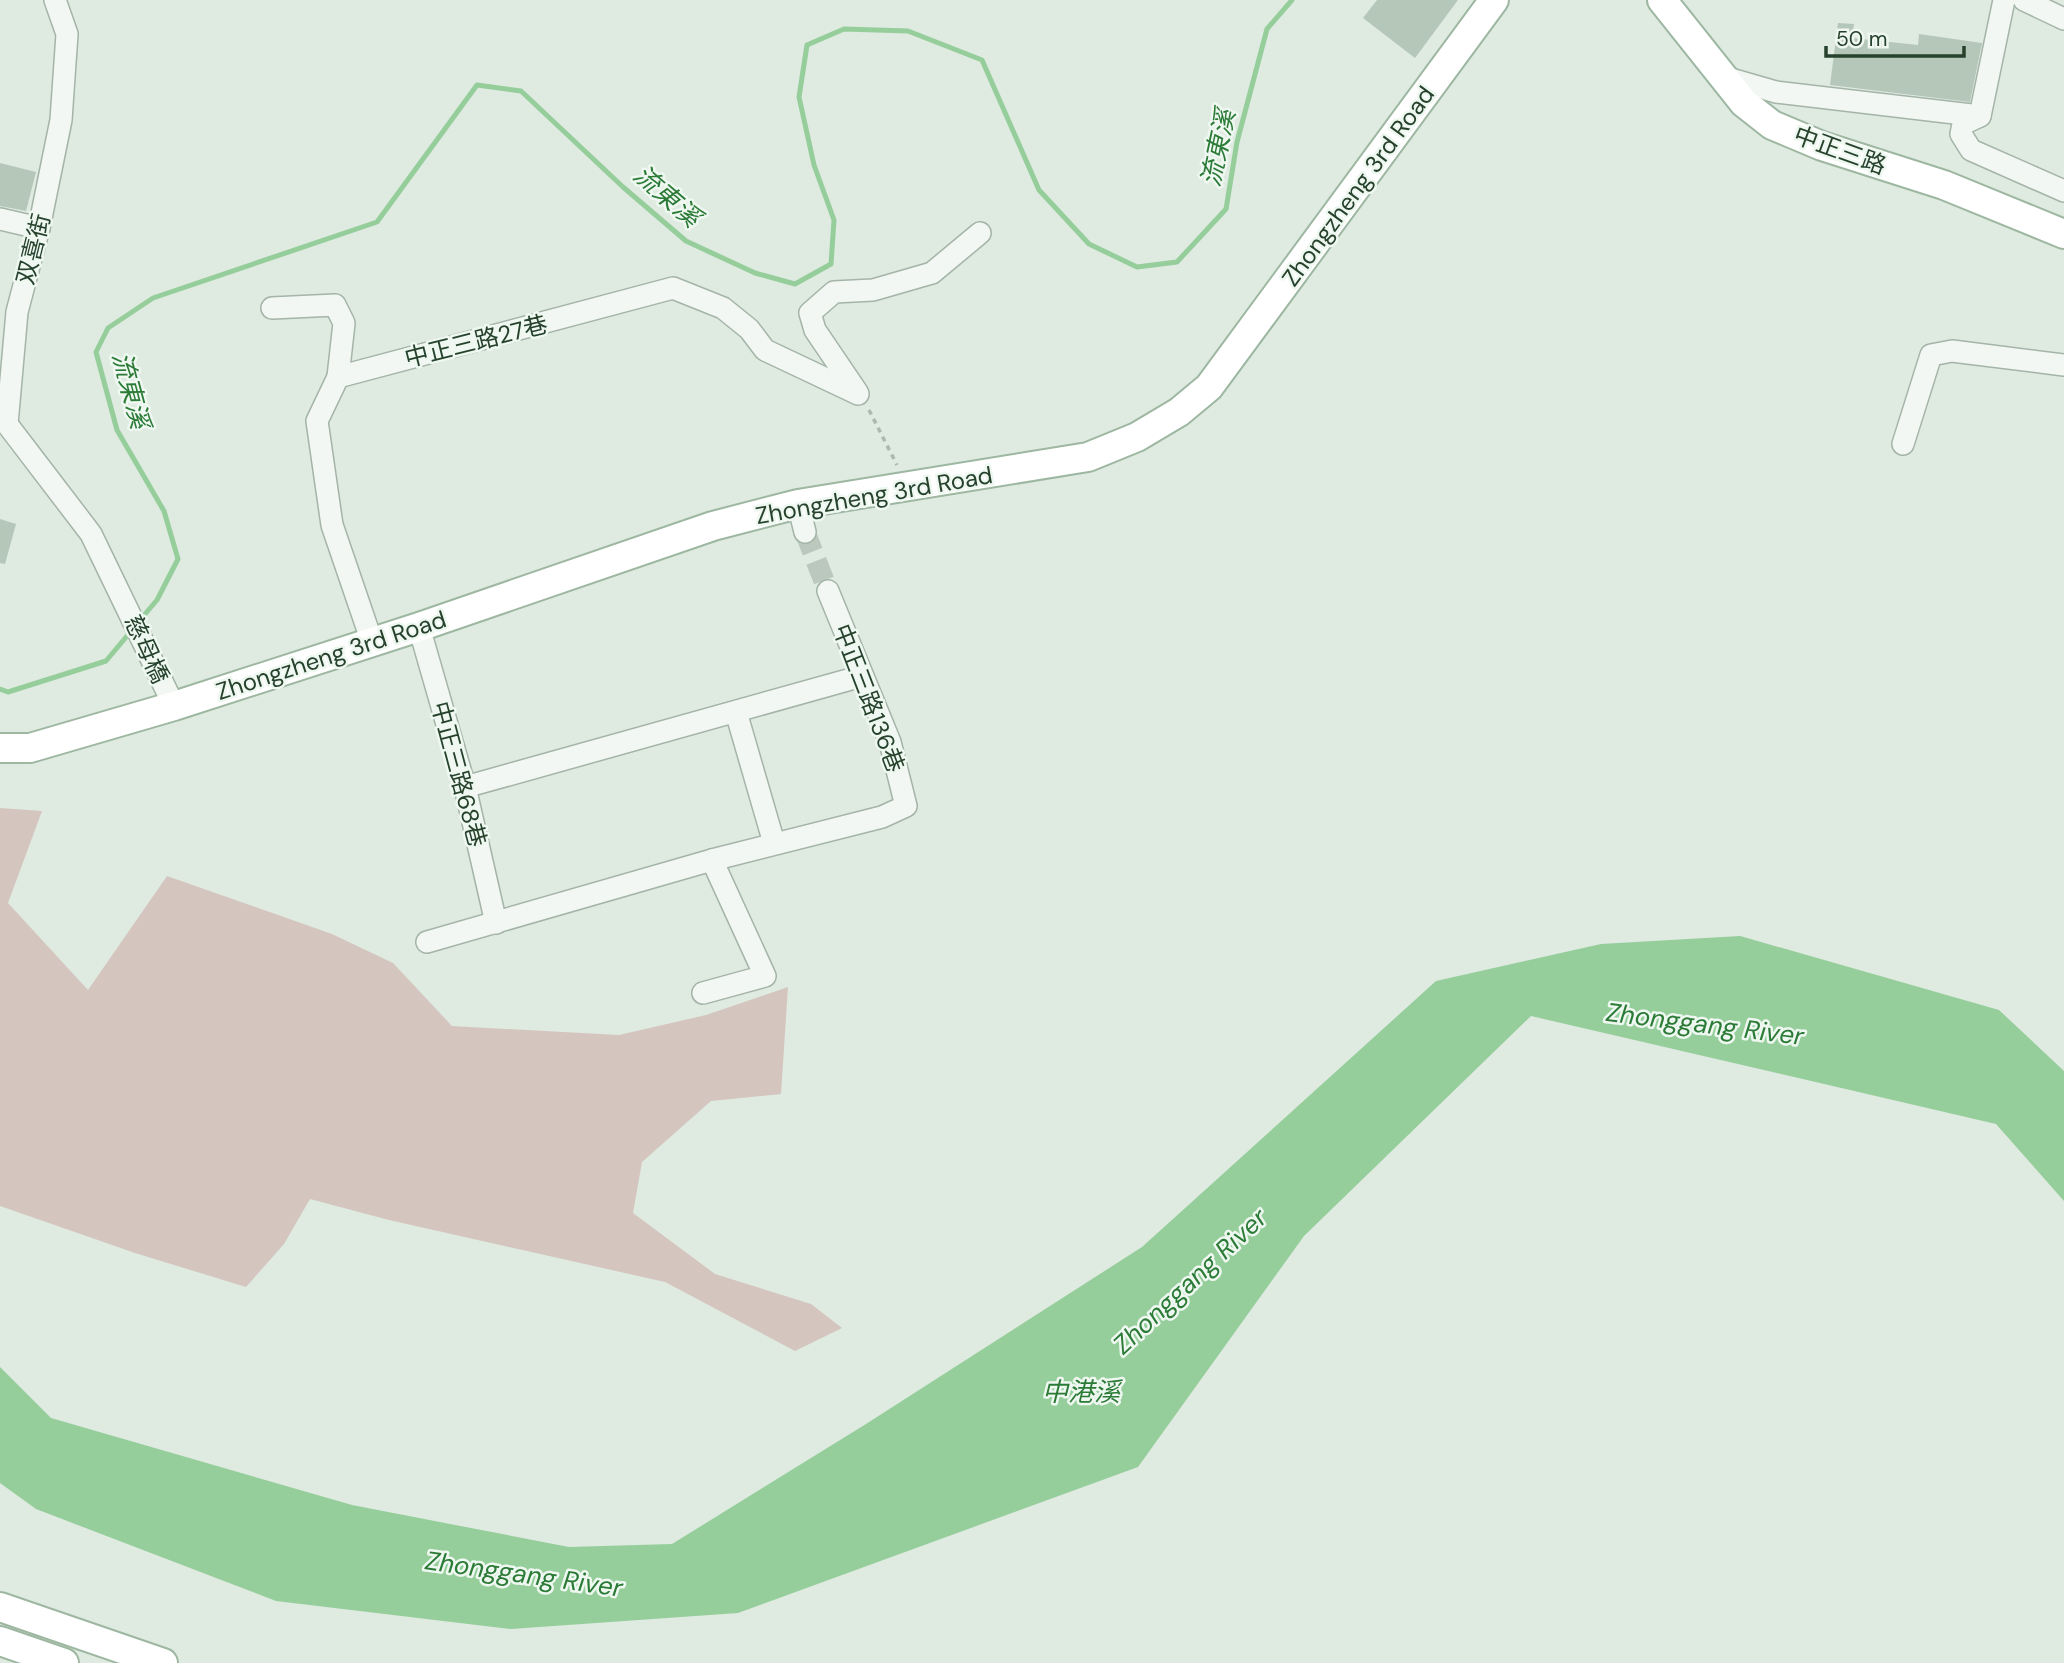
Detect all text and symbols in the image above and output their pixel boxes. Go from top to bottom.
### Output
scale bar [1826,14,1964,58]
text: 50 m [1836,25,1887,53]
street label: Zhongzheng 3rd Road [1275,80,1441,292]
water label: 流東溪 [1193,102,1244,190]
street label: 中正三路 [1790,119,1890,181]
water label: 流東溪 [626,158,711,237]
street label: 双喜街 [9,210,57,288]
street label: 中正三路27巷 [401,308,551,374]
water label: 流東溪 [104,348,159,436]
street label: Zhongzheng 3rd Road [753,459,995,531]
street label: Zhongzheng 3rd Road [212,603,450,707]
street label: 慈母橋 [118,610,176,688]
street label: 中正三路136巷 [826,619,912,777]
street label: 中正三路68巷 [425,698,493,850]
water label: Zhonggang River [1604,995,1807,1053]
water label: Zhonggang River [1106,1200,1275,1361]
water label: 中港溪 [1042,1375,1124,1409]
water label: Zhonggang River [423,1543,626,1605]

